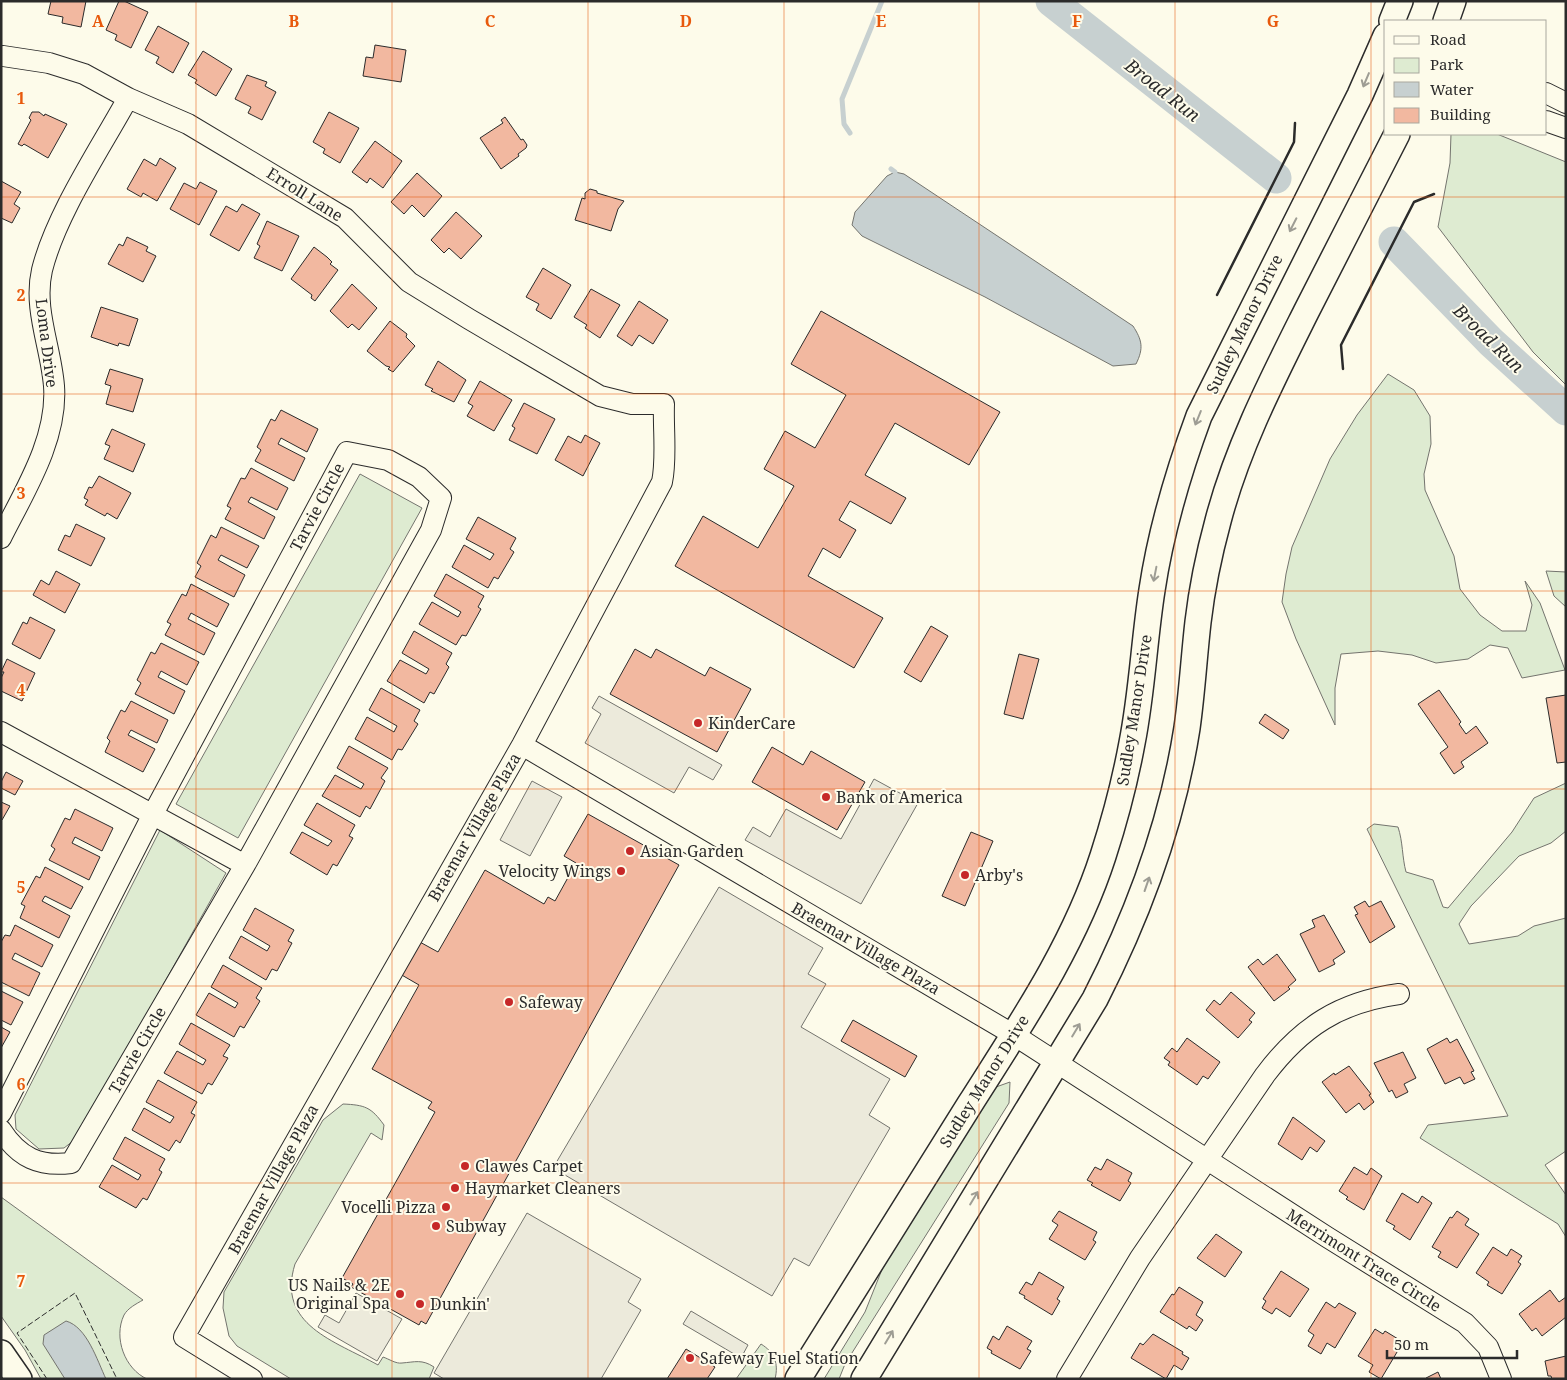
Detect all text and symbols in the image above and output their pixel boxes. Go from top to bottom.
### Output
text: A [92,10,105,32]
text: B [289,10,300,32]
text: C [485,10,496,32]
text: D [680,10,692,32]
text: E [876,10,886,32]
text: F [1072,10,1082,32]
text: G [1267,10,1279,32]
legend [1384,20,1547,135]
text: Road [1430,29,1466,49]
water label: Broad Run [1120,52,1206,127]
text: Park [1430,54,1464,74]
one-way arrow [1361,72,1371,87]
text: Water [1430,79,1473,99]
text: 1 [16,87,26,109]
text: Building [1430,104,1491,124]
street label: Erroll Lane [263,162,347,226]
one-way arrow [1288,218,1298,233]
street label: Sudley Manor Drive [1201,251,1287,397]
text: 2 [16,284,26,306]
street label: Loma Drive [31,297,63,389]
water label: Broad Run [1448,298,1530,378]
one-way arrow [1193,410,1203,425]
street label: Tarvie Circle [285,459,349,555]
text: 3 [16,482,26,504]
one-way arrow [1149,566,1159,582]
street label: Sudley Manor Drive [1111,633,1157,787]
text: 4 [16,679,26,701]
place label: KinderCare [708,712,796,734]
marker: KinderCare [692,717,704,729]
street label: Braemar Village Plaza [422,749,526,905]
place label: Bank of America [836,786,963,808]
marker: Bank of America [820,791,832,803]
place label: Asian Garden [640,840,744,862]
marker: Asian Garden [624,845,636,857]
place label: Velocity Wings [499,860,611,882]
place label: Arby's [975,864,1023,886]
marker: Velocity Wings [615,865,627,877]
marker: Arby's [959,869,971,881]
text: 5 [16,876,26,898]
one-way arrow [1143,876,1153,892]
street label: Braemar Village Plaza [788,896,944,1000]
place label: Safeway [519,991,584,1013]
marker: Safeway [503,996,515,1008]
street label: Tarvie Circle [103,1003,171,1097]
street label: Sudley Manor Drive [934,1010,1034,1152]
one-way arrow [1072,1023,1082,1037]
text: 6 [16,1073,26,1095]
street label: Braemar Village Plaza [223,1100,323,1258]
place label: Clawes Carpet [475,1155,583,1177]
marker: Clawes Carpet [459,1160,471,1172]
place label: Haymarket Cleaners [465,1177,620,1199]
marker: Haymarket Cleaners [449,1182,461,1194]
one-way arrow [969,1192,979,1206]
place label: Vocelli Pizza [341,1196,436,1218]
marker: Vocelli Pizza [440,1201,452,1213]
street label: Merrimont Trace Circle [1282,1203,1446,1317]
place label: Subway [446,1215,507,1237]
marker: Subway [430,1220,442,1232]
text: 7 [16,1270,26,1292]
place label: US Nails & 2E Original Spa [288,1274,390,1314]
marker: US Nails & 2E Original Spa [394,1288,406,1300]
place label: Dunkin' [430,1293,490,1315]
marker: Dunkin' [414,1298,426,1310]
scale bar [1387,1328,1517,1360]
one-way arrow [884,1331,894,1345]
text: 50 m [1394,1334,1429,1354]
place label: Safeway Fuel Station [700,1347,859,1369]
marker: Safeway Fuel Station [684,1352,696,1364]

